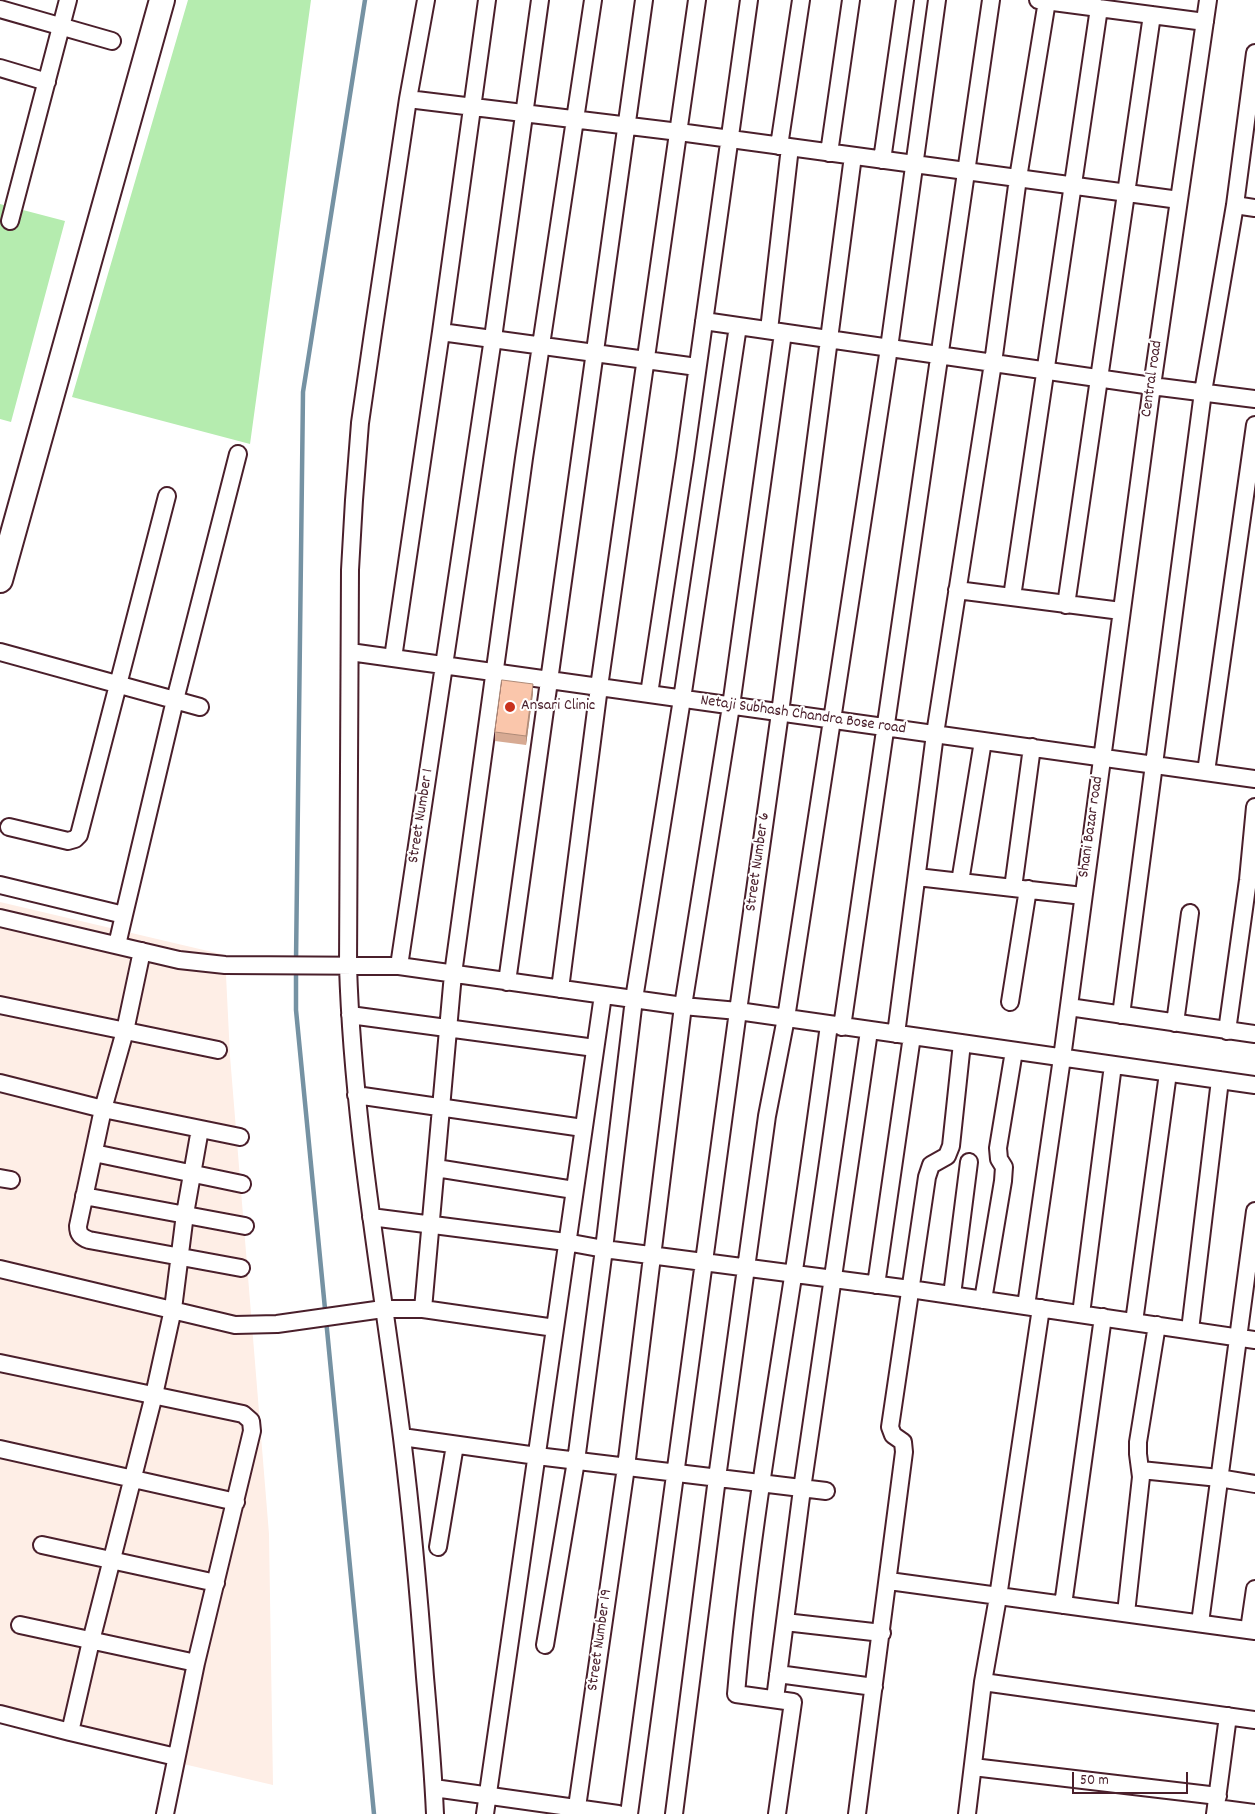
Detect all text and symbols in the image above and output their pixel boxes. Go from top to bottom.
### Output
street label: Central road [1138,339,1168,419]
street label: Netaji Subhash Chandra Bose road [699,692,907,740]
place label: Ansari Clinic [521,697,595,717]
marker: Ansari Clinic [503,700,517,714]
street label: Street Number 1 [405,767,439,865]
street label: Shani Bazar road [1075,775,1109,879]
street label: Street Number 6 [743,811,775,913]
street label: Street Number 19 [584,1588,618,1692]
scale bar [1075,1762,1191,1794]
text: 50 m [1080,1770,1109,1792]

